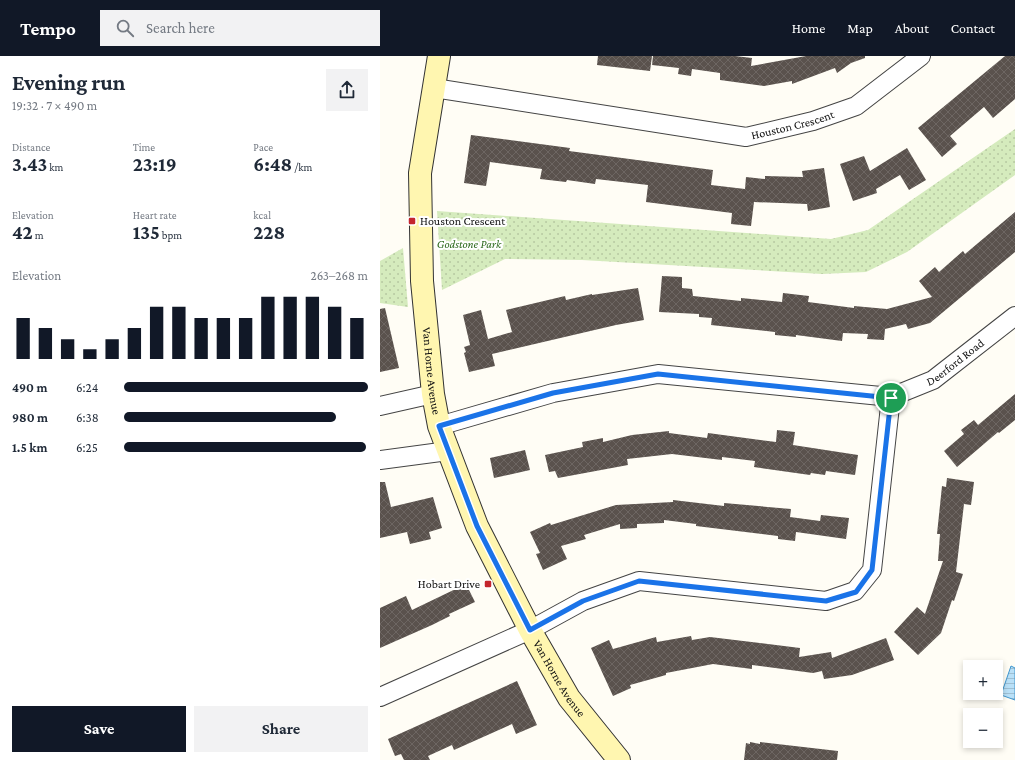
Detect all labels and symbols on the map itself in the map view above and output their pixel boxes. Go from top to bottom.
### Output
street label: Houston Crescent [750,107,837,143]
place label: Houston Crescent [420,214,506,228]
marker: Houston Crescent [407,216,417,226]
park label: Godstone Park [437,237,502,251]
street label: Van Horne Avenue [420,327,444,416]
street label: Deerford Road [924,335,987,389]
pin [874,381,908,415]
place label: Hobart Drive [418,577,480,591]
marker: Hobart Drive [483,579,493,589]
street label: Van Horne Avenue [530,637,588,720]

